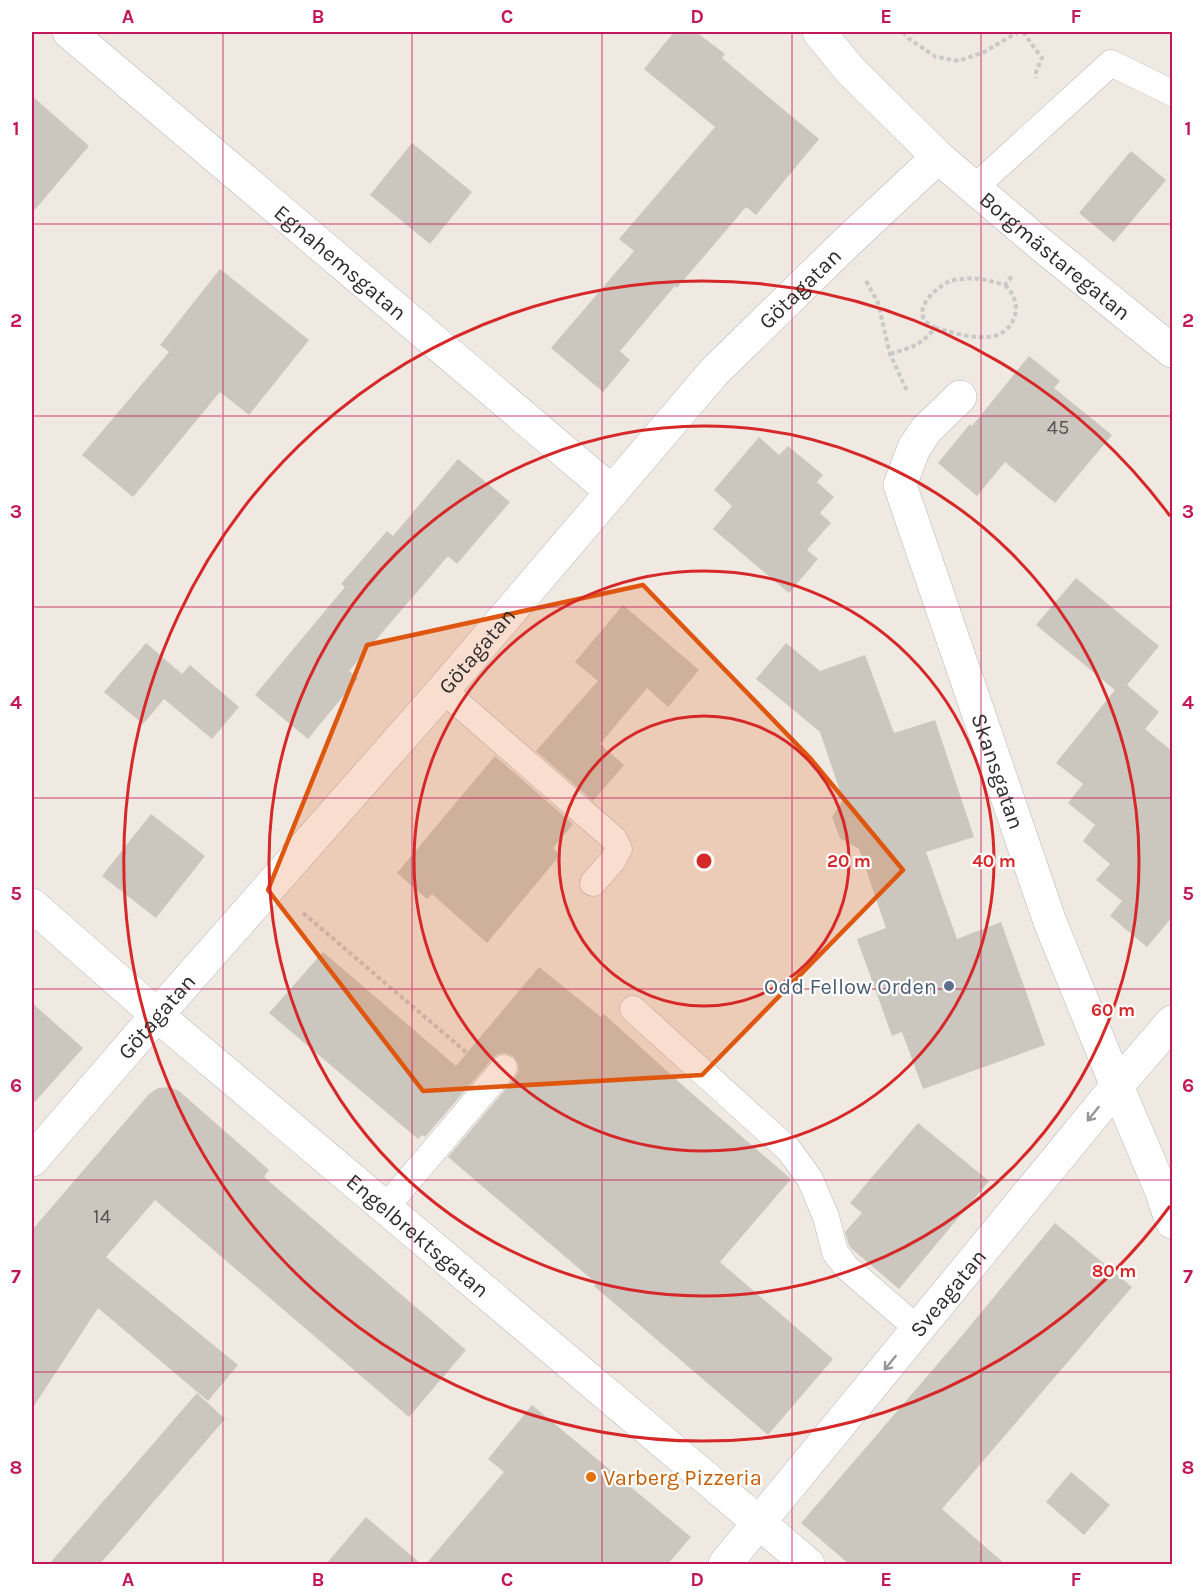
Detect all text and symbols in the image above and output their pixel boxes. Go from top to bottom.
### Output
text: A [122,5,135,28]
text: B [312,5,324,28]
text: C [501,5,513,28]
text: D [690,5,704,28]
text: E [880,5,892,28]
text: F [1071,5,1082,28]
text: 1 [12,117,20,140]
text: 1 [1184,117,1192,140]
street label: Borgmästaregatan [974,186,1135,326]
street label: Egnahemsgatan [269,200,411,326]
street label: Götagatan [754,243,847,335]
text: 2 [10,309,22,332]
text: 2 [1182,309,1194,332]
house number: 45 [1047,416,1069,439]
text: 3 [10,500,22,523]
text: 3 [1182,500,1194,523]
street label: Götagatan [433,603,521,700]
text: 4 [10,691,22,714]
text: 4 [1182,691,1194,714]
street label: Skansgatan [965,710,1029,833]
text: 20 m [827,850,871,872]
text: 40 m [972,850,1016,872]
centre of rings [694,851,714,871]
text: 5 [10,882,22,905]
text: 5 [1182,882,1194,905]
street label: Götagatan [113,969,201,1065]
place label: Odd Fellow Orden [764,974,937,1000]
marker: Odd Fellow Orden [942,979,956,993]
text: 60 m [1091,999,1135,1021]
text: 6 [10,1074,22,1097]
text: 6 [1182,1074,1194,1097]
one-way arrow [1087,1106,1100,1122]
street label: Engelbrektsgatan [341,1168,494,1303]
house number: 14 [93,1205,111,1228]
street label: Sveagatan [905,1244,992,1342]
text: 80 m [1092,1260,1136,1282]
text: 7 [11,1265,21,1288]
text: 7 [1183,1265,1193,1288]
one-way arrow [884,1354,897,1370]
text: 8 [10,1456,22,1479]
text: 8 [1182,1456,1194,1479]
place label: Varberg Pizzeria [603,1465,762,1491]
marker: Varberg Pizzeria [584,1470,598,1484]
text: A [122,1568,135,1591]
text: B [312,1568,324,1591]
text: C [501,1568,513,1591]
text: D [690,1568,704,1591]
text: E [880,1568,892,1591]
text: F [1071,1568,1082,1591]

